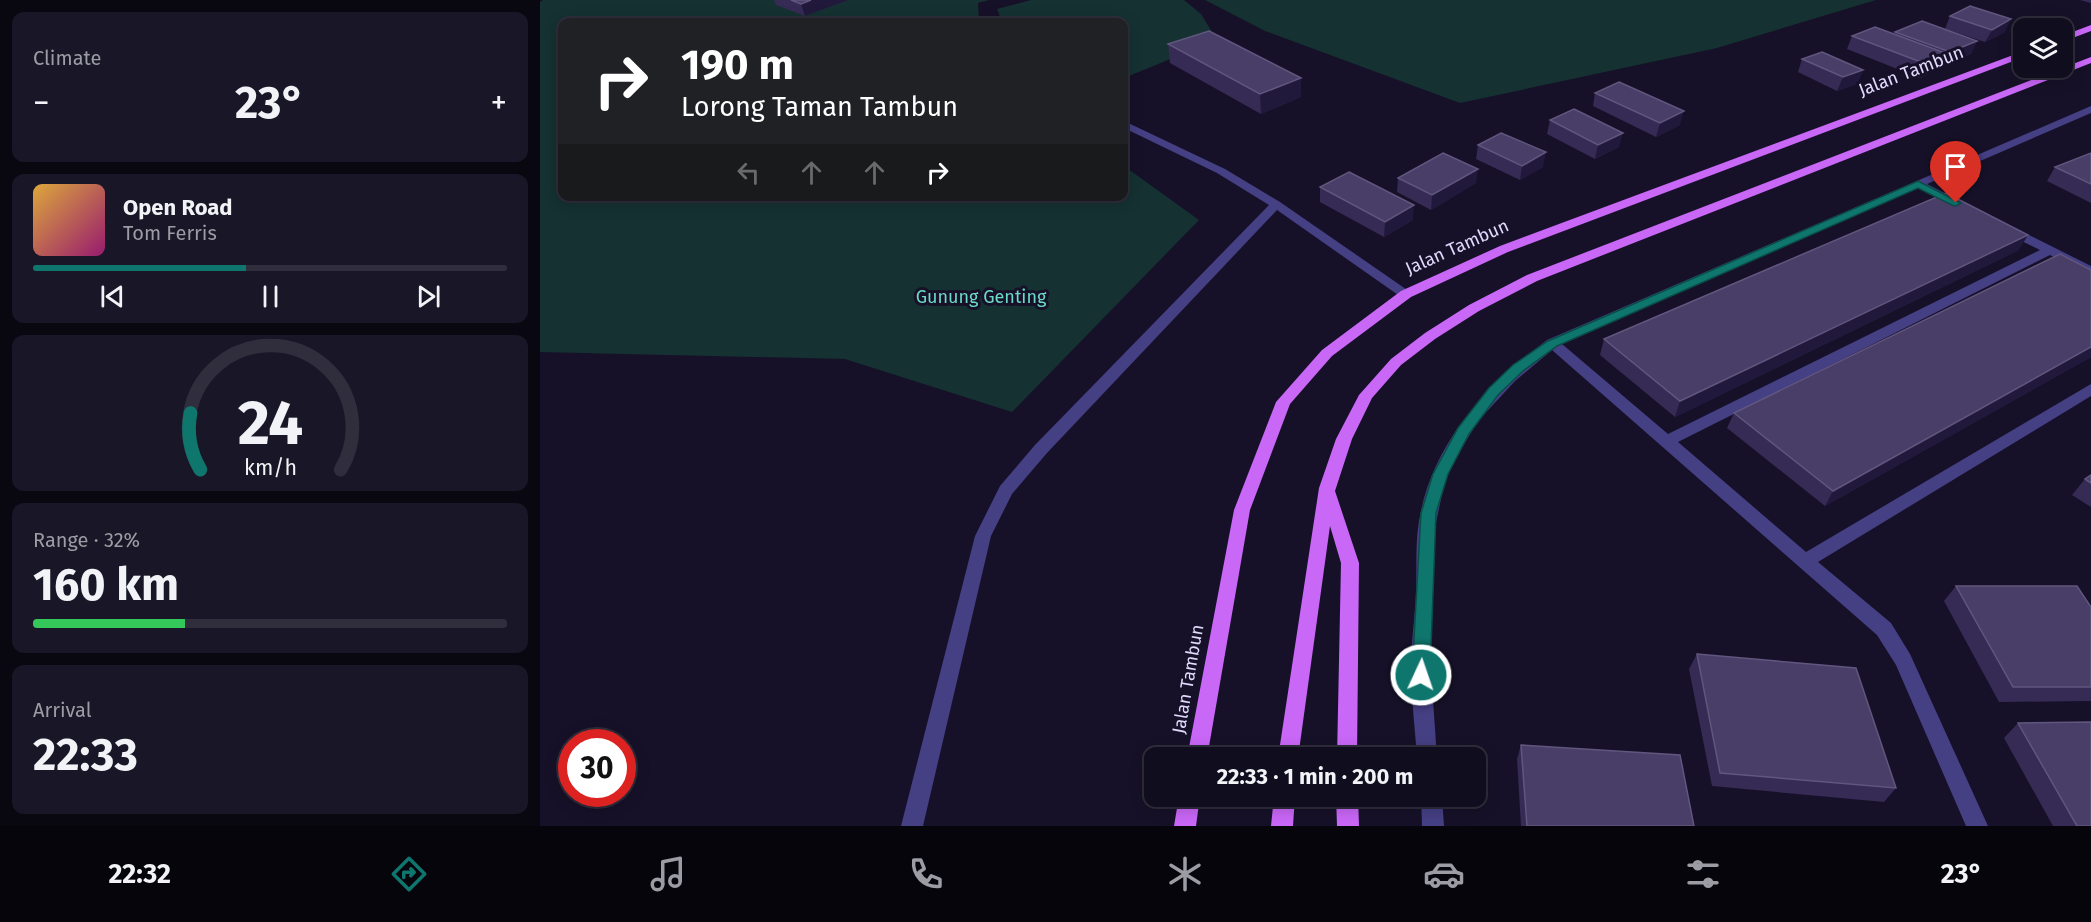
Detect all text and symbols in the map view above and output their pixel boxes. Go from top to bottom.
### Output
map controls [2013,18,2073,78]
button: layers [2013,18,2073,78]
text: 190 m [681,40,794,90]
street label: Jalan Tambun [1855,41,1967,101]
icon: right [582,42,660,120]
text: Climate [33,46,101,70]
text: 23° [235,76,305,130]
text: − [33,83,50,123]
text: + [491,83,507,123]
text: Lorong Taman Tambun [681,91,958,123]
pin [1930,141,1981,203]
icon: arrive [1939,150,1972,183]
icon: left [732,156,765,189]
icon: ahead [795,156,828,189]
icon: ahead [858,156,891,189]
icon: right [921,156,954,189]
text: Open Road [123,194,233,221]
street label: Jalan Tambun [1402,214,1512,280]
text: Tom Ferris [123,221,217,245]
icon: previous [96,280,129,313]
icon: pause [254,280,287,313]
icon: next [412,280,445,313]
park label: Gunung Genting [916,286,1047,308]
text: 24 [237,386,303,461]
text: km/h [243,455,297,481]
text: Range · 32% [33,528,140,552]
text: 160 km [33,558,179,612]
street label: Jalan Tambun [1168,623,1208,735]
position arrow [1389,643,1453,707]
text: Arrival [33,698,92,722]
text: 22:33 [33,728,138,782]
speed limit sign: 30 [558,729,636,807]
text: 22:33 · 1 min · 200 m [1217,763,1413,790]
icon: directions [388,853,430,895]
icon: music [647,853,689,895]
icon: phone [905,853,947,895]
icon: climate [1164,853,1206,895]
icon: car [1423,853,1465,895]
icon: filters [1682,853,1724,895]
text: 22:32 [108,858,171,890]
text: 23° [1941,858,1983,890]

